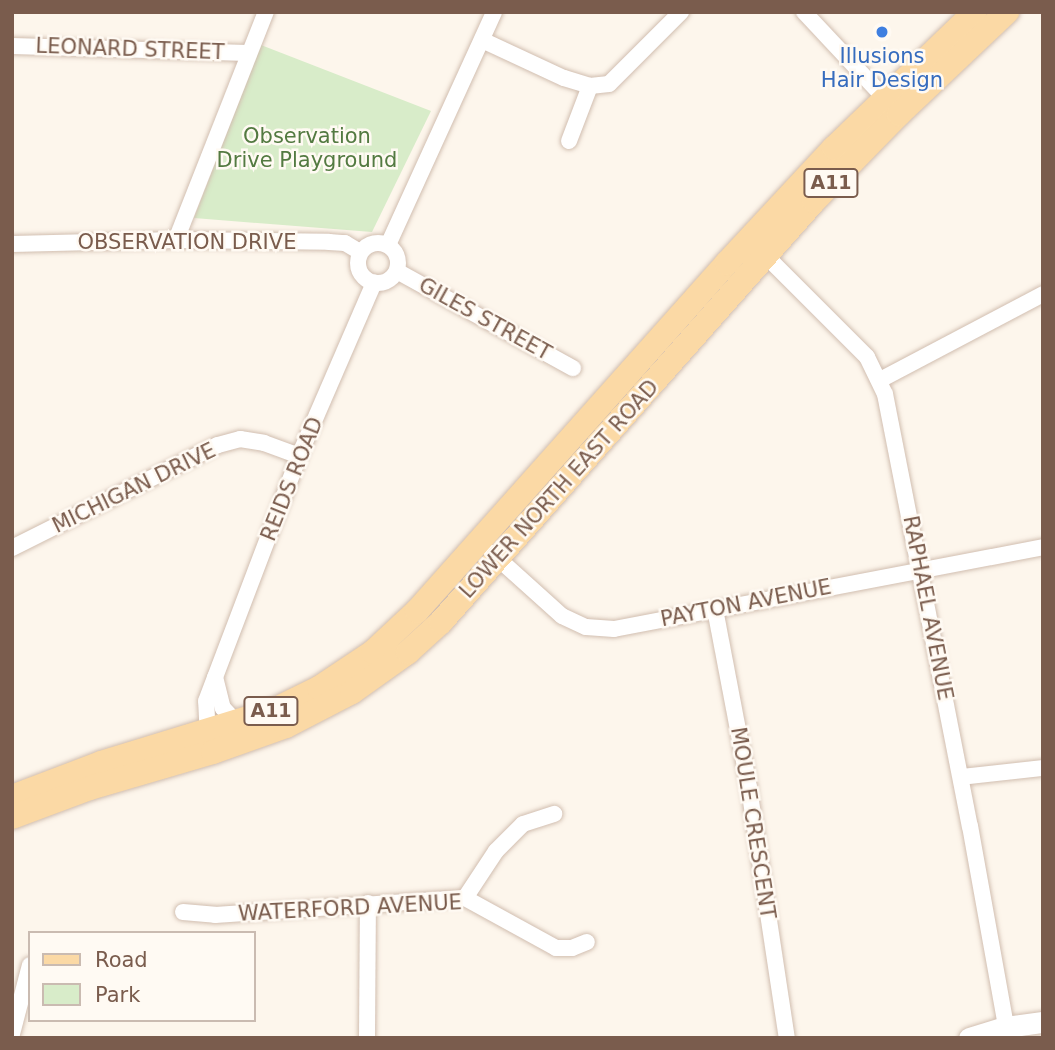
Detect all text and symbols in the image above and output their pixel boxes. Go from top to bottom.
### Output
marker: Illusions Hair Design [874,24,890,40]
street label: LEONARD STREET [35,33,225,65]
place label: Illusions Hair Design [821,43,943,93]
park label: Observation Drive Playground [217,123,397,173]
road number: A11 [803,168,859,198]
street label: OBSERVATION DRIVE [78,229,296,255]
street label: GILES STREET [414,272,556,366]
street label: LOWER NORTH EAST ROAD [454,375,664,603]
street label: REIDS ROAD [256,413,328,545]
street label: MICHIGAN DRIVE [48,438,220,538]
street label: RAPHAEL AVENUE [898,514,958,702]
street label: PAYTON AVENUE [658,574,834,632]
road number: A11 [243,696,299,726]
street label: MOULE CRESCENT [725,725,781,921]
street label: WATERFORD AVENUE [237,890,463,926]
legend [28,931,256,1022]
text: Road [95,948,148,972]
text: Park [95,983,140,1007]

